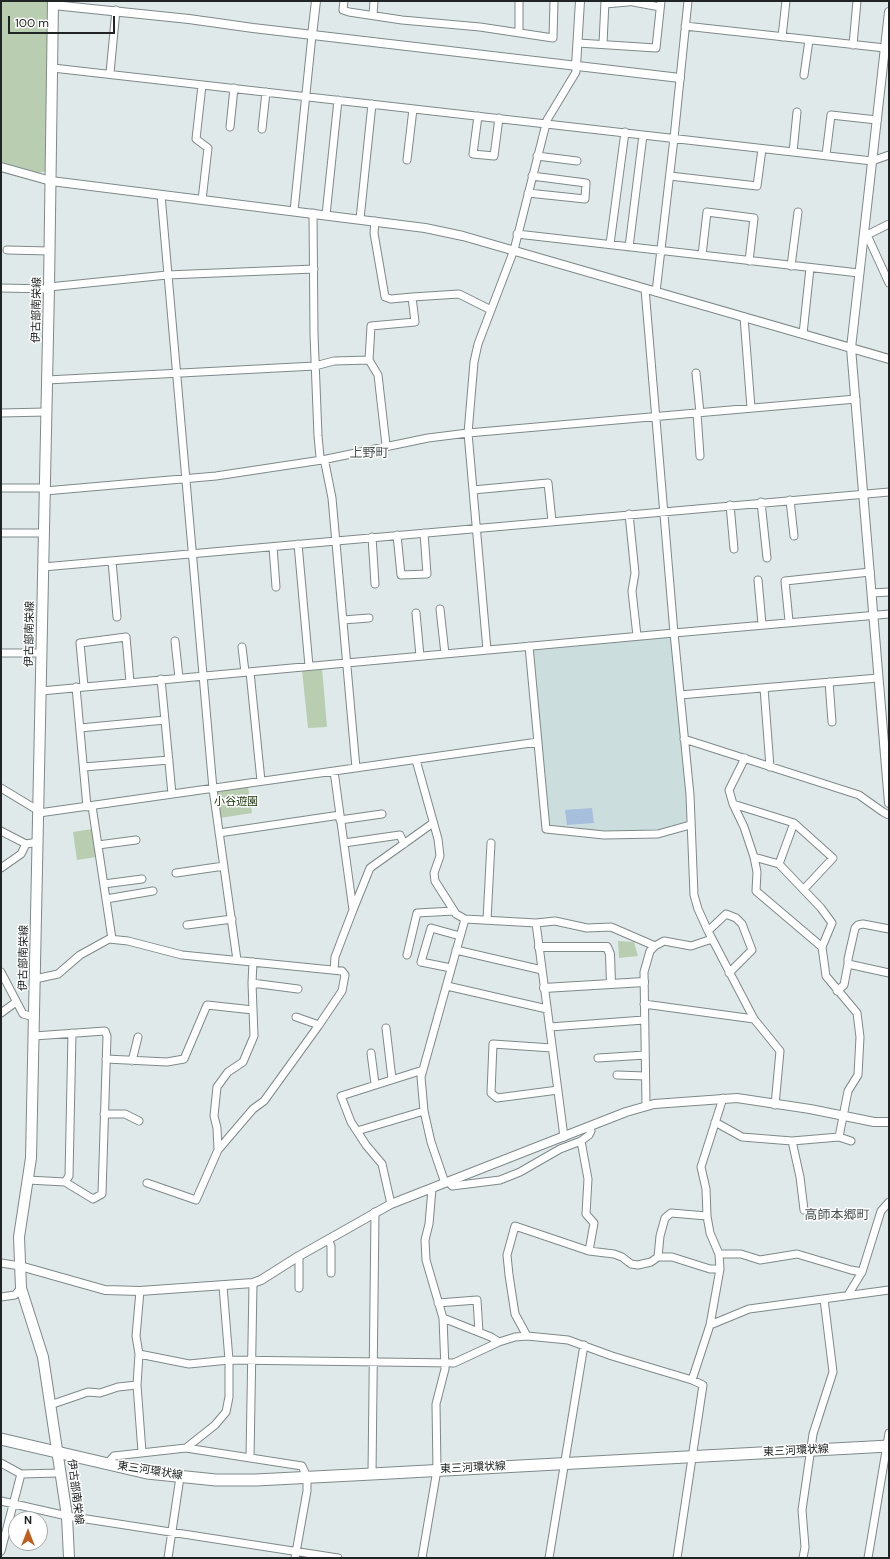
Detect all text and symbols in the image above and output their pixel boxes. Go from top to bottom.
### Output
scale bar [10,8,117,34]
text: 100 m [15,15,49,31]
street label: 伊古部南栄線 [30,277,44,343]
district label: 上野町 [350,446,388,462]
street label: 伊古部南栄線 [23,601,37,667]
park label: 小谷遊園 [214,795,258,809]
street label: 伊古部南栄線 [17,925,31,991]
district label: 高師本郷町 [805,1208,869,1224]
street label: 東三河環状線 [763,1443,829,1459]
street label: 伊古部南栄線 [64,1458,86,1526]
street label: 東三河環状線 [116,1459,184,1483]
street label: 東三河環状線 [440,1460,506,1476]
north arrow [8,1511,48,1551]
text: N [24,1513,32,1527]

